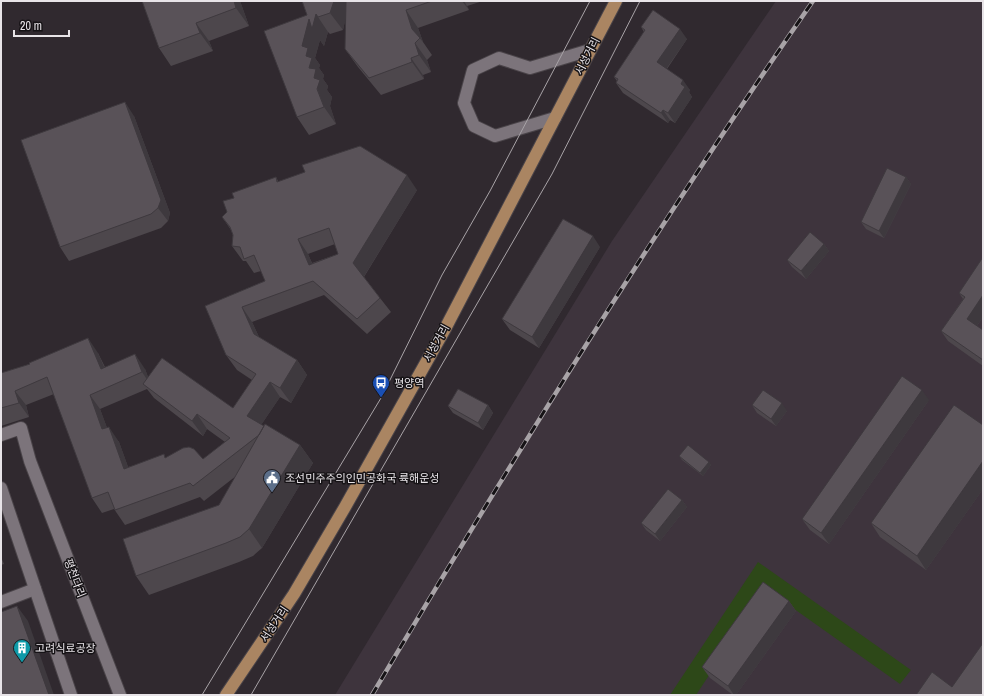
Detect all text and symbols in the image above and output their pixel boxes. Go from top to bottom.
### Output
scale bar [14,12,69,38]
text: 20 m [20,18,42,34]
street label: 서성거리 [572,35,602,77]
street label: 서성거리 [420,322,452,364]
bus stop icon: 평양역 [371,373,391,398]
place label: 평양역 [394,376,424,390]
public building icon: 조선민주주의인민공화국 륙해운성 [262,468,282,493]
place label: 조선민주주의인민공화국 륙해운성 [285,471,439,485]
street label: 평천다리 [61,557,89,599]
street label: 서성거리 [257,603,291,645]
building icon: 고려식료공장 [12,638,32,663]
place label: 고려식료공장 [35,641,96,655]

